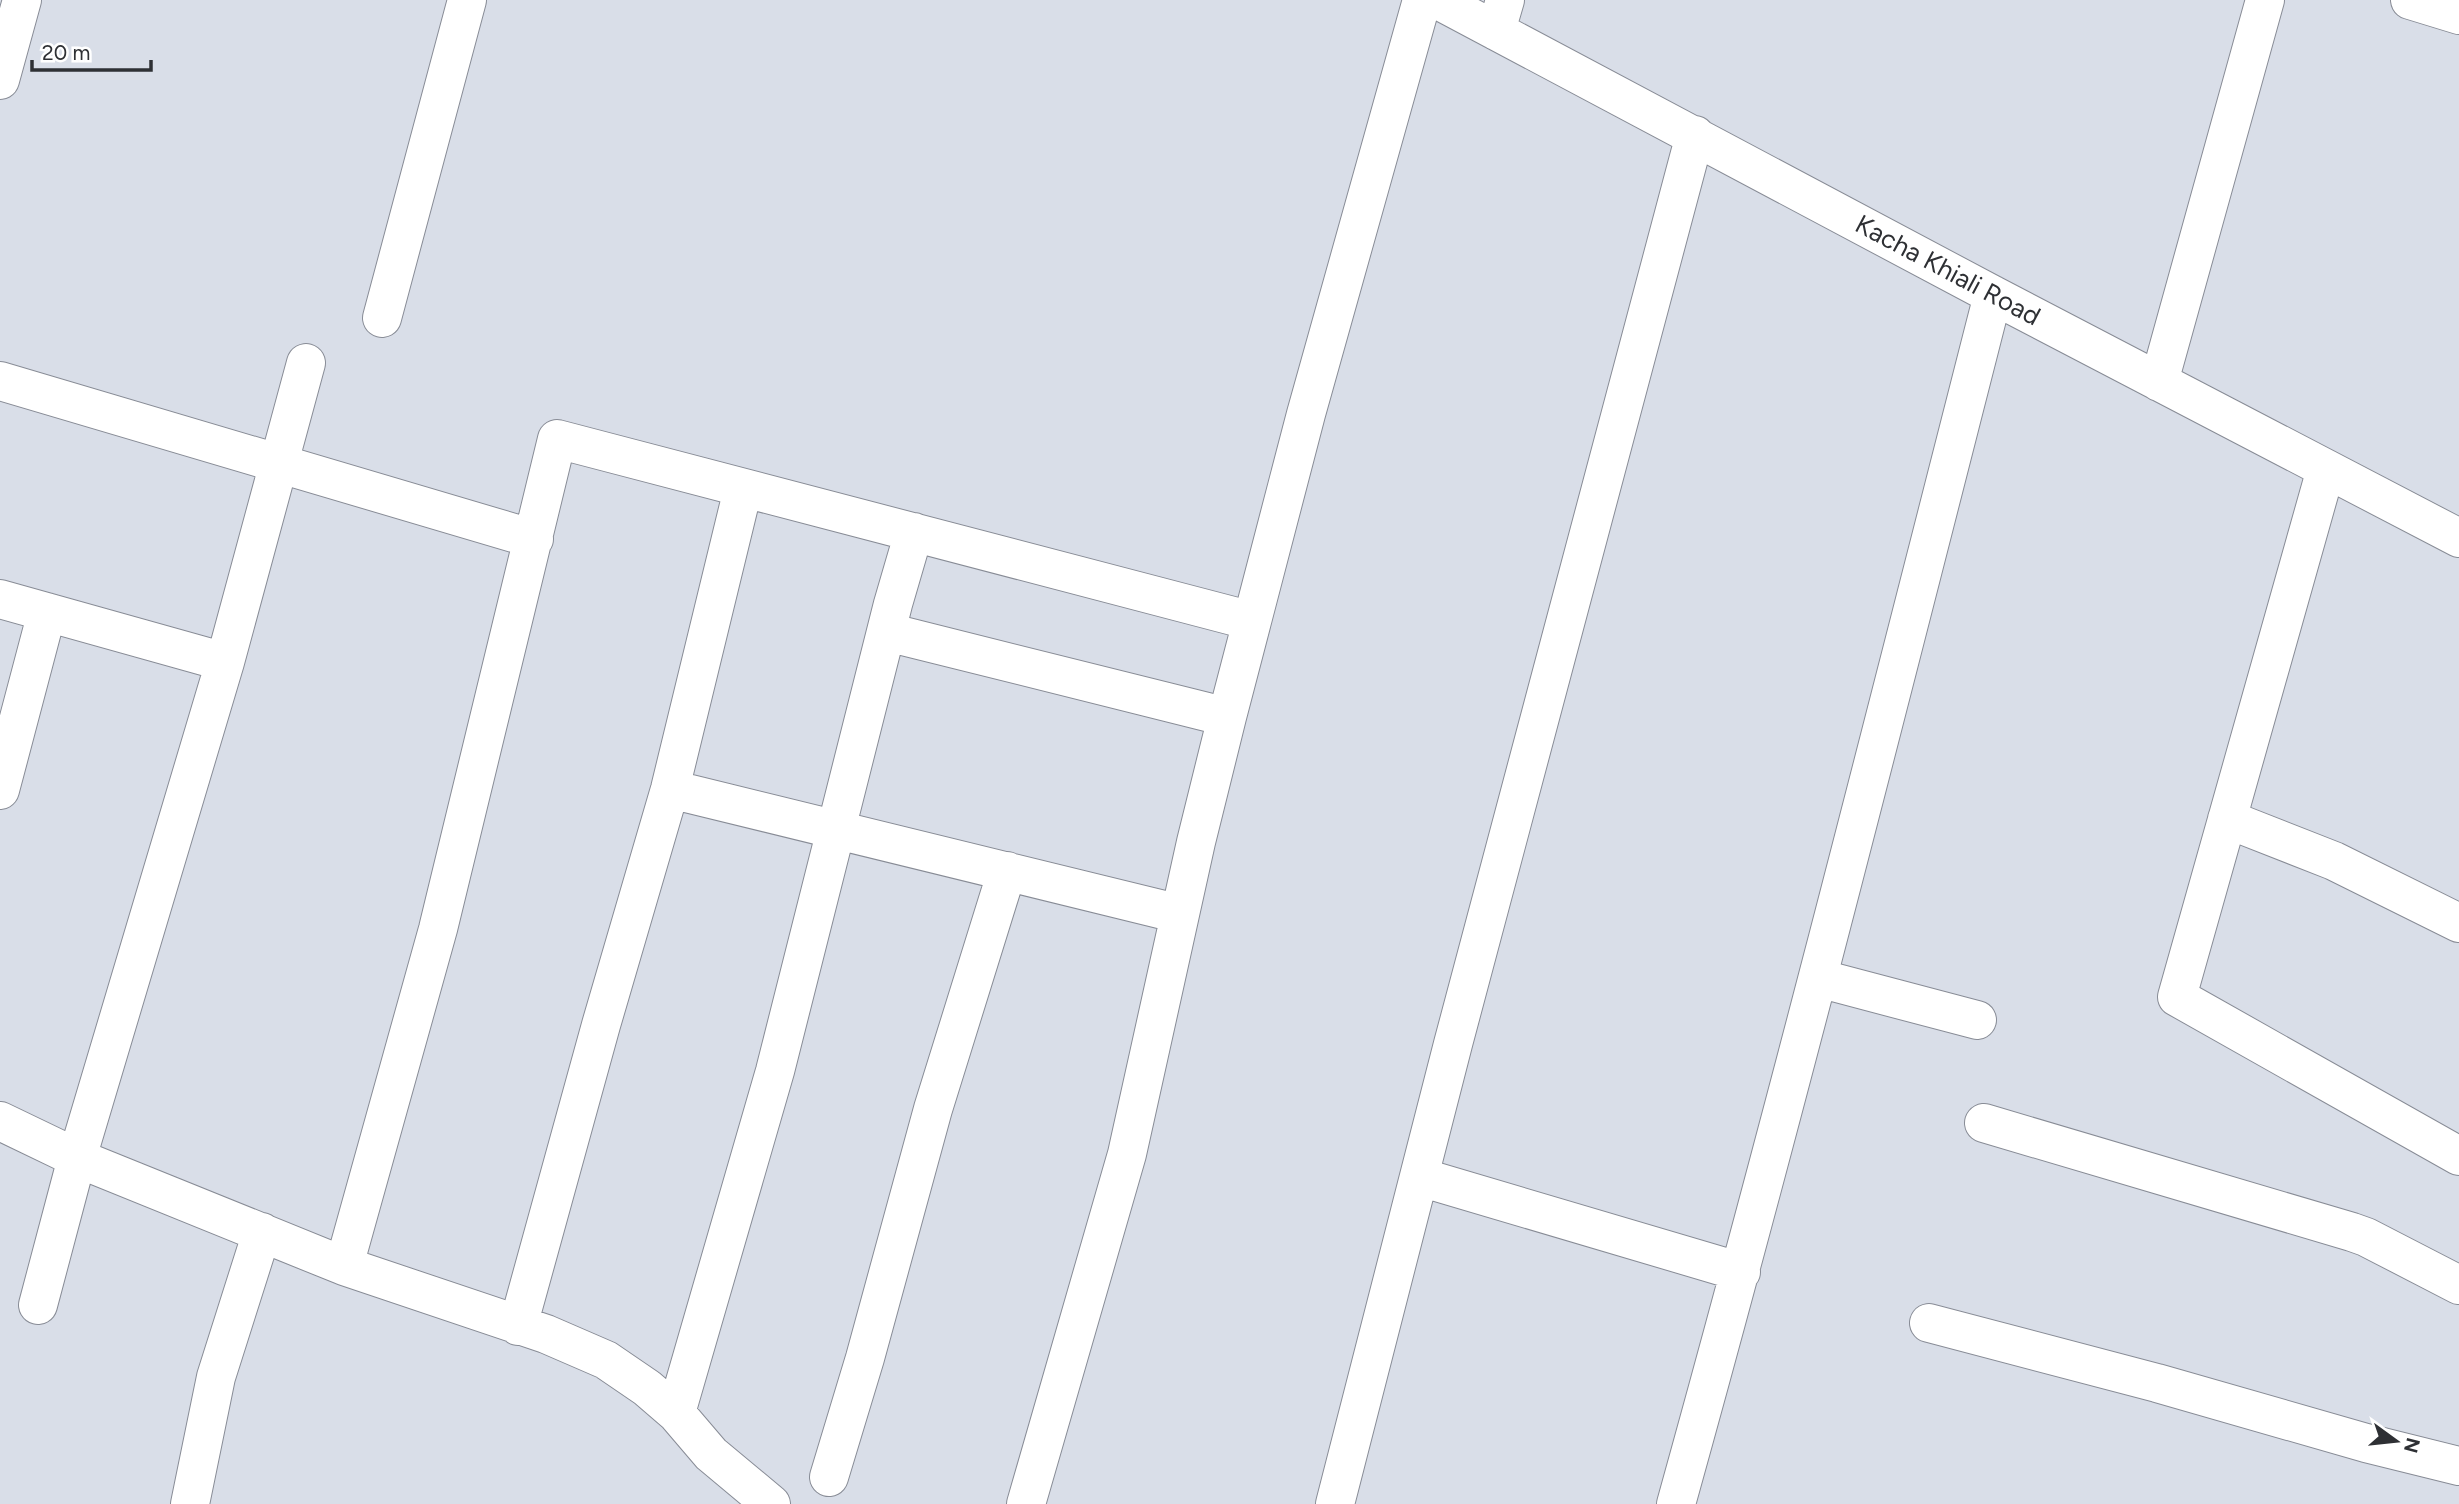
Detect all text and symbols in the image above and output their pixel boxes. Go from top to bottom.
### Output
scale bar [32,28,150,72]
text: 20 m [42,40,90,65]
street label: Kacha Khiali Road [1850,208,2046,332]
north arrow [2361,1406,2431,1476]
text: N [2399,1435,2425,1455]

